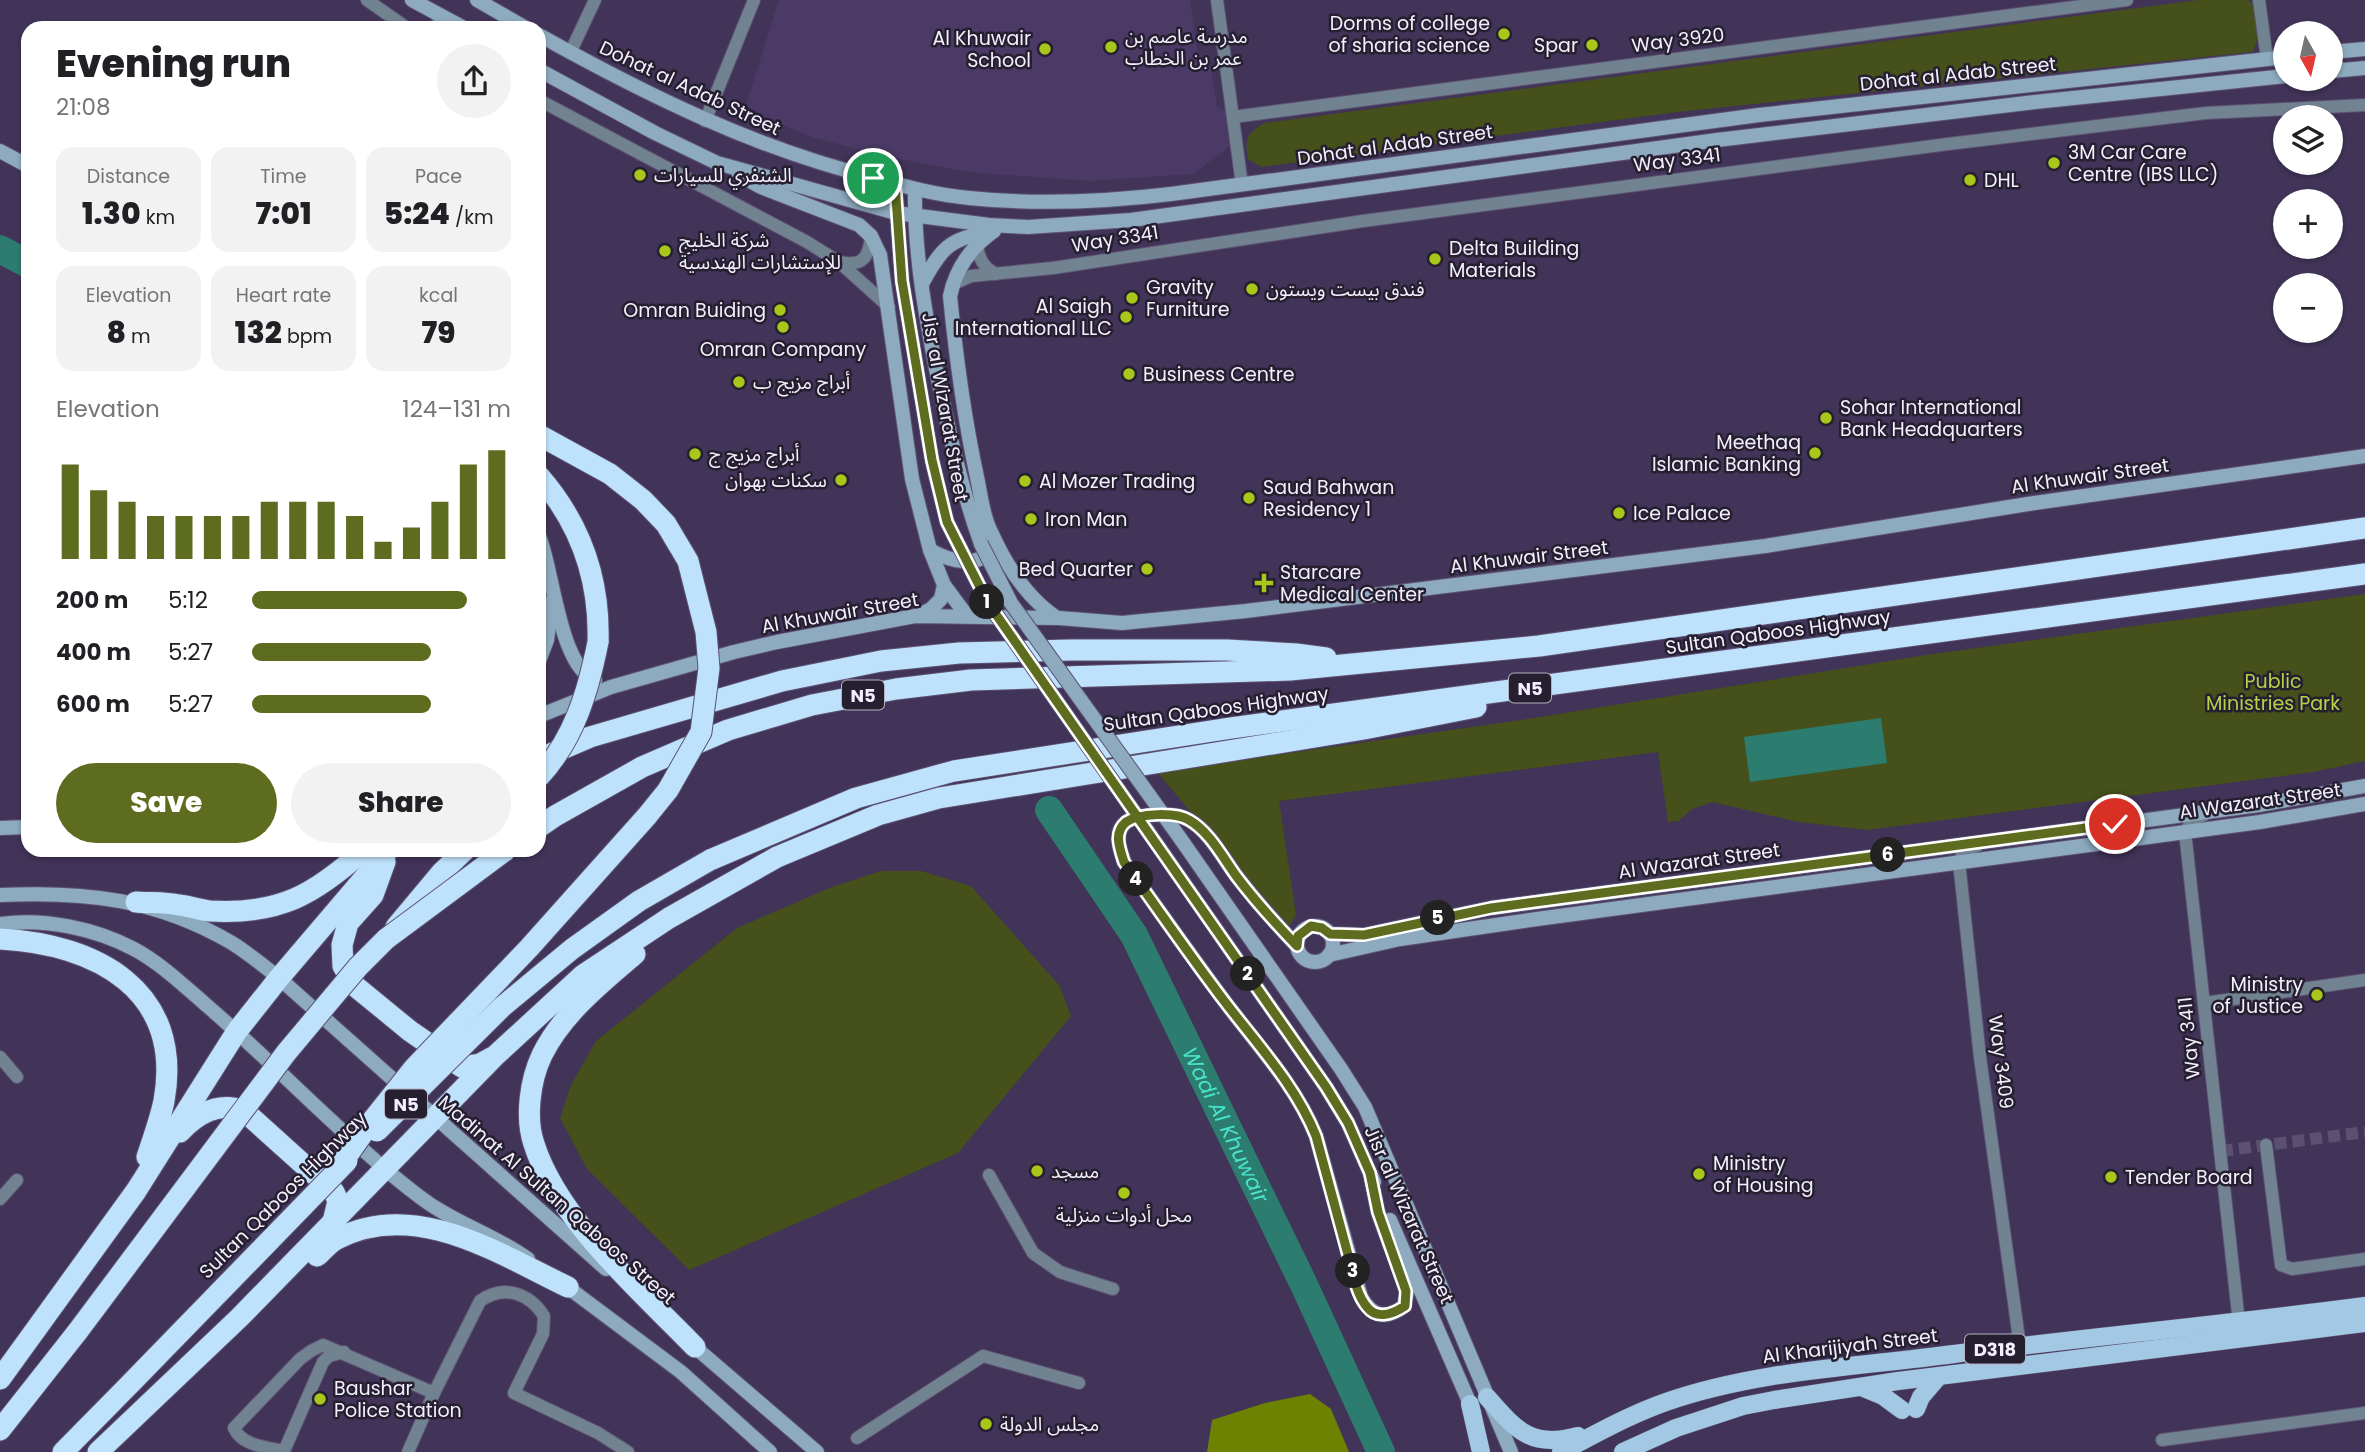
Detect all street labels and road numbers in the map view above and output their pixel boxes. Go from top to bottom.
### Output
street label: Way 3920 [1630,21,1726,59]
street label: Dohat al Adab Street [595,34,785,142]
street label: Dohat al Adab Street [1859,50,2058,98]
street label: Dohat al Adab Street [1295,118,1495,172]
street label: Way 3341 [1632,141,1722,179]
street label: Way 3341 [1070,219,1160,259]
street label: Jisr al Wizarat Street [915,310,975,504]
street label: Al Khuwair Street [2009,452,2171,500]
street label: Al Khuwair Street [1448,534,1610,580]
street label: Al Khuwair Street [759,586,921,640]
street label: Sultan Qaboos Highway [1664,603,1893,661]
road number: N5 [1509,674,1551,702]
road number: N5 [842,680,884,710]
street label: Sultan Qaboos Highway [1102,680,1331,738]
street label: Al Wazarat Street [2177,776,2343,826]
street label: Al Wazarat Street [1616,836,1782,886]
street label: Way 3411 [2171,996,2207,1080]
street label: Way 3409 [1982,1014,2020,1110]
street label: Madinat Al Sultan Qaboos Street [432,1089,682,1311]
road number: N5 [385,1090,427,1119]
street label: Sultan Qaboos Highway [193,1105,373,1285]
street label: Jisr al Wizarat Street [1358,1122,1460,1308]
street label: Al Kharijiyah Street [1761,1322,1939,1370]
road number: D318 [1965,1334,2025,1364]

